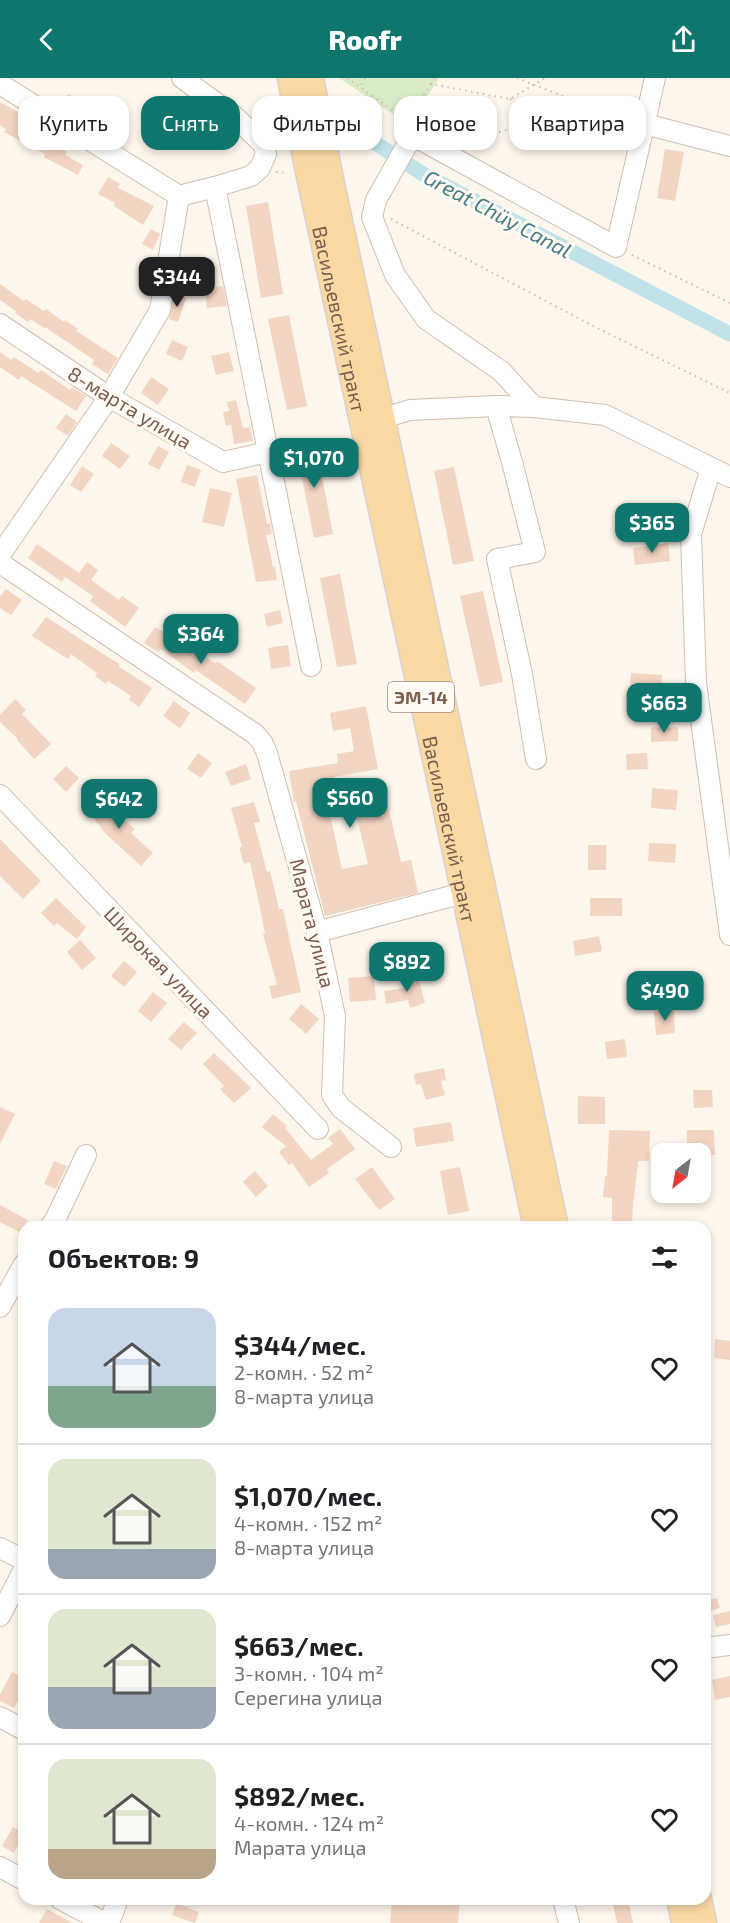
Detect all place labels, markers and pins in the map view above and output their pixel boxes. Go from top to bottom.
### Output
pin: $344 [141,257,213,308]
pin: $1,070 [265,438,363,489]
pin: $365 [616,503,688,554]
pin: $364 [165,614,237,665]
pin: $663 [628,683,700,734]
pin: $560 [314,778,386,829]
pin: $642 [83,779,155,830]
pin: $892 [371,942,443,993]
pin: $490 [629,971,701,1022]

